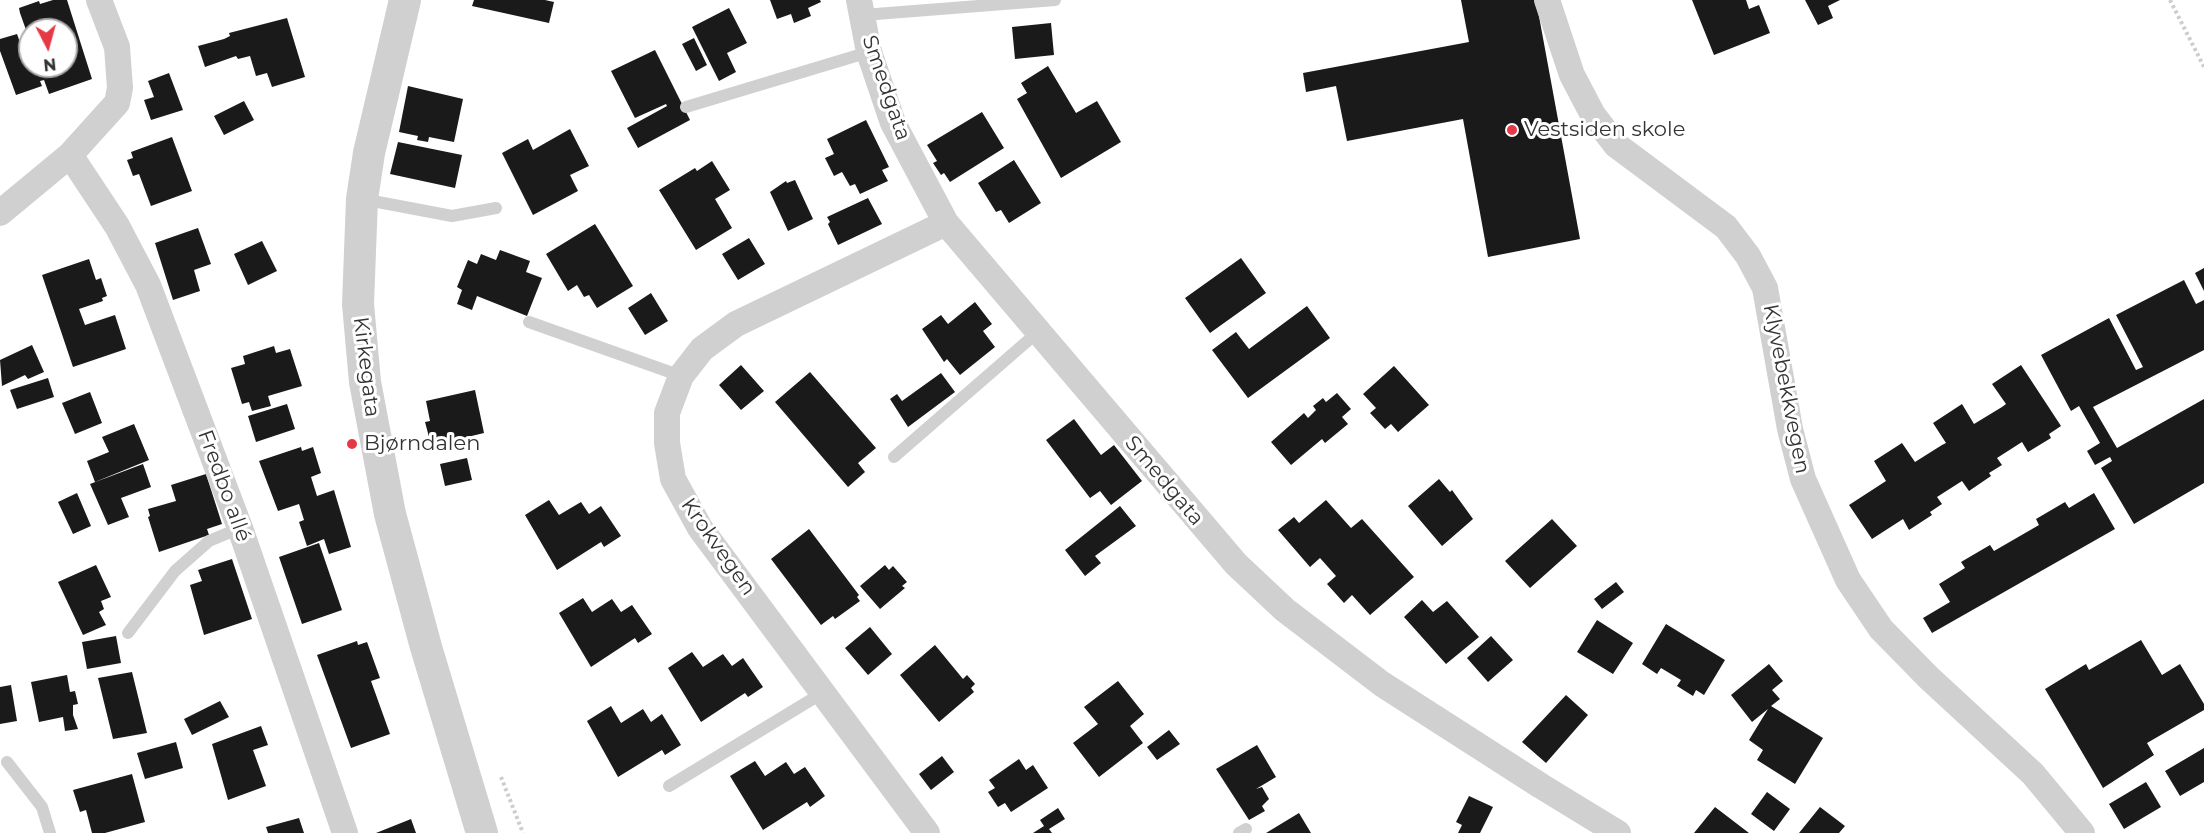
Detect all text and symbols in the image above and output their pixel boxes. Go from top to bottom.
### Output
north arrow [18,18,78,78]
street label: Smedgata [856,32,916,144]
text: N [42,54,57,75]
place label: Vestsiden skole [1524,117,1685,143]
marker: Vestsiden skole [1505,123,1519,137]
street label: Klyvebekkvegen [1757,302,1815,476]
street label: Kirkegata [347,315,385,419]
street label: Fredbo allé [192,427,256,545]
place label: Bjørndalen [364,431,480,457]
street label: Smedgata [1119,431,1209,531]
marker: Bjørndalen [345,437,359,451]
street label: Krokvegen [675,493,761,601]

